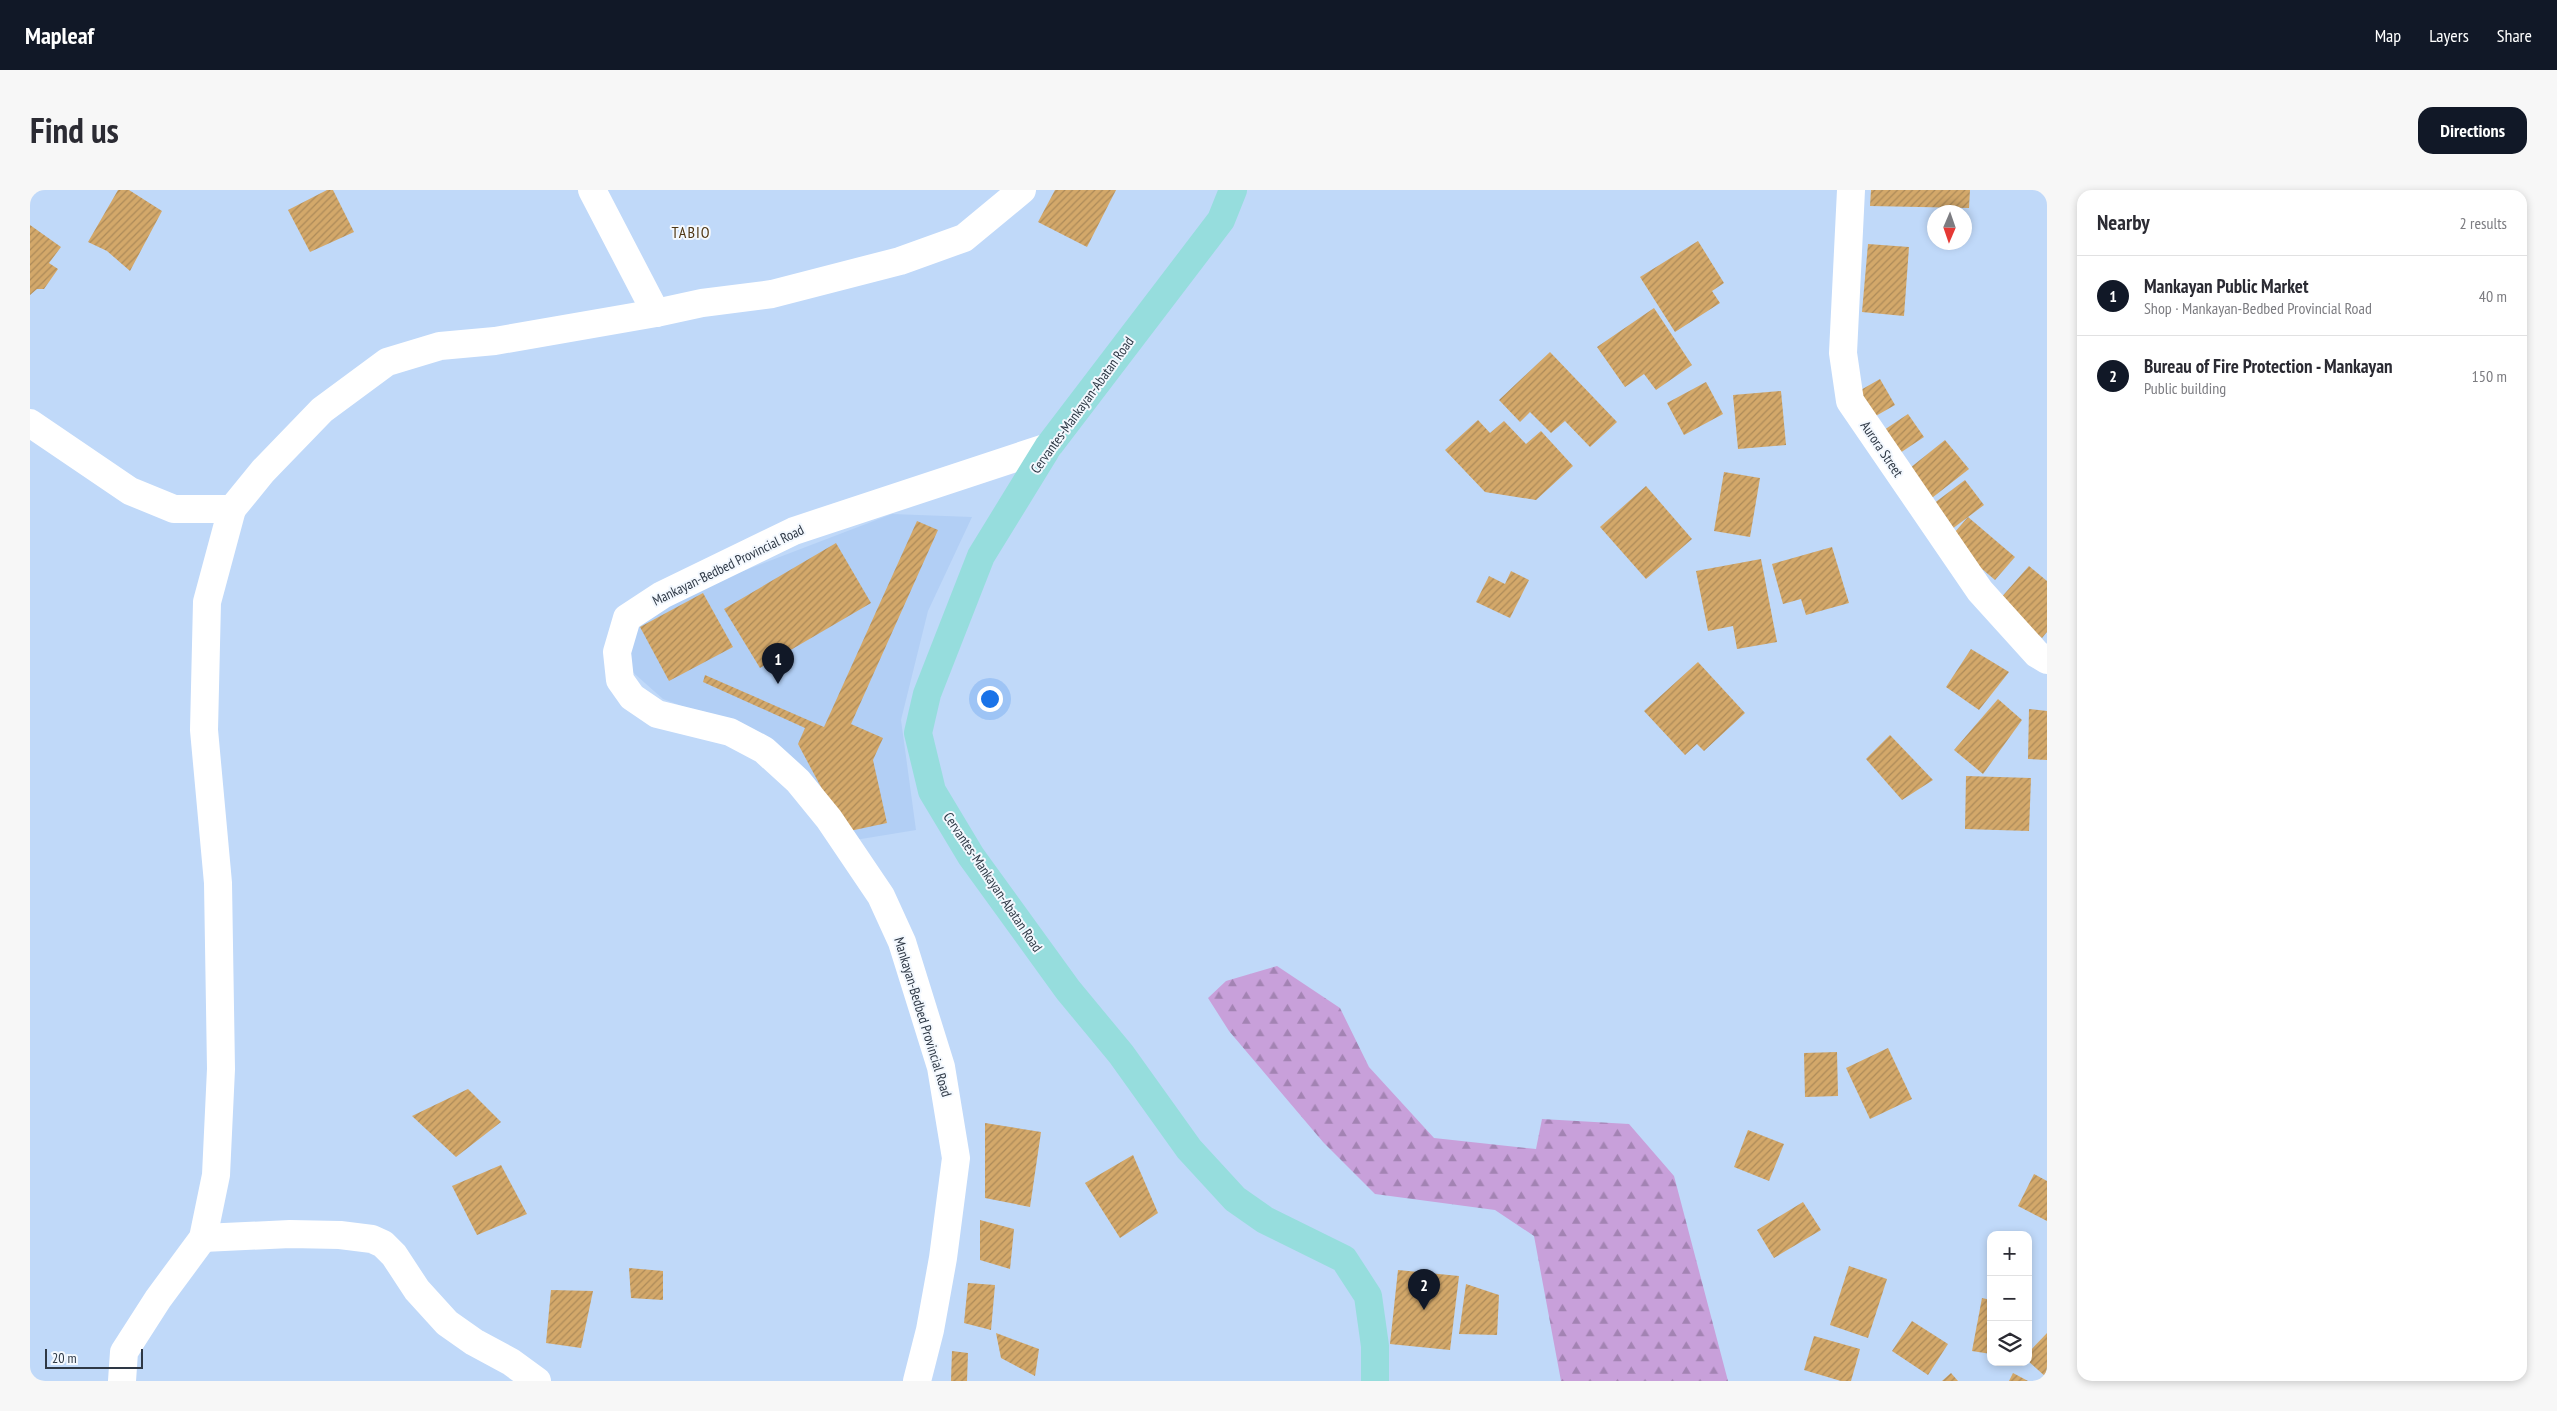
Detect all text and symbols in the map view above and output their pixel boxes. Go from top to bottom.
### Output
text: Mapleaf [25,20,94,51]
text: Map [2375,24,2401,47]
text: Layers [2429,24,2469,47]
text: Share [2497,24,2532,47]
text: Find us [30,107,119,153]
button: Directions [2418,107,2527,154]
north arrow [1927,205,1972,250]
text: Nearby [2097,209,2150,236]
text: 2 results [2460,213,2507,233]
district label: TABIO [672,222,710,242]
text: Mankayan Public Market [2144,274,2308,298]
text: 1 [2109,286,2117,306]
text: 40 m [2479,286,2507,306]
text: Shop · Mankayan-Bedbed Provincial Road [2144,298,2372,318]
street label: Cervantes-Mankayan-Abatan Road [1026,333,1138,477]
text: Bureau of Fire Protection - Mankayan [2144,354,2393,378]
text: 2 [2109,366,2117,386]
text: 150 m [2472,366,2507,386]
text: Public building [2144,378,2226,398]
street label: Aurora Street [1857,417,1907,481]
street label: Mankayan-Bedbed Provincial Road [649,520,807,610]
pin: 1 [762,643,794,684]
your location [977,686,1003,712]
street label: Cervantes-Mankayan-Abatan Road [940,809,1046,955]
street label: Mankayan-Bedbed Provincial Road [890,935,956,1099]
map controls [1987,1231,2032,1366]
button: + [1987,1231,2032,1276]
pin: 2 [1408,1269,1440,1310]
button: − [1987,1276,2032,1321]
button: layers [1987,1321,2032,1366]
scale bar [45,1346,142,1369]
text: 20 m [52,1349,77,1367]

